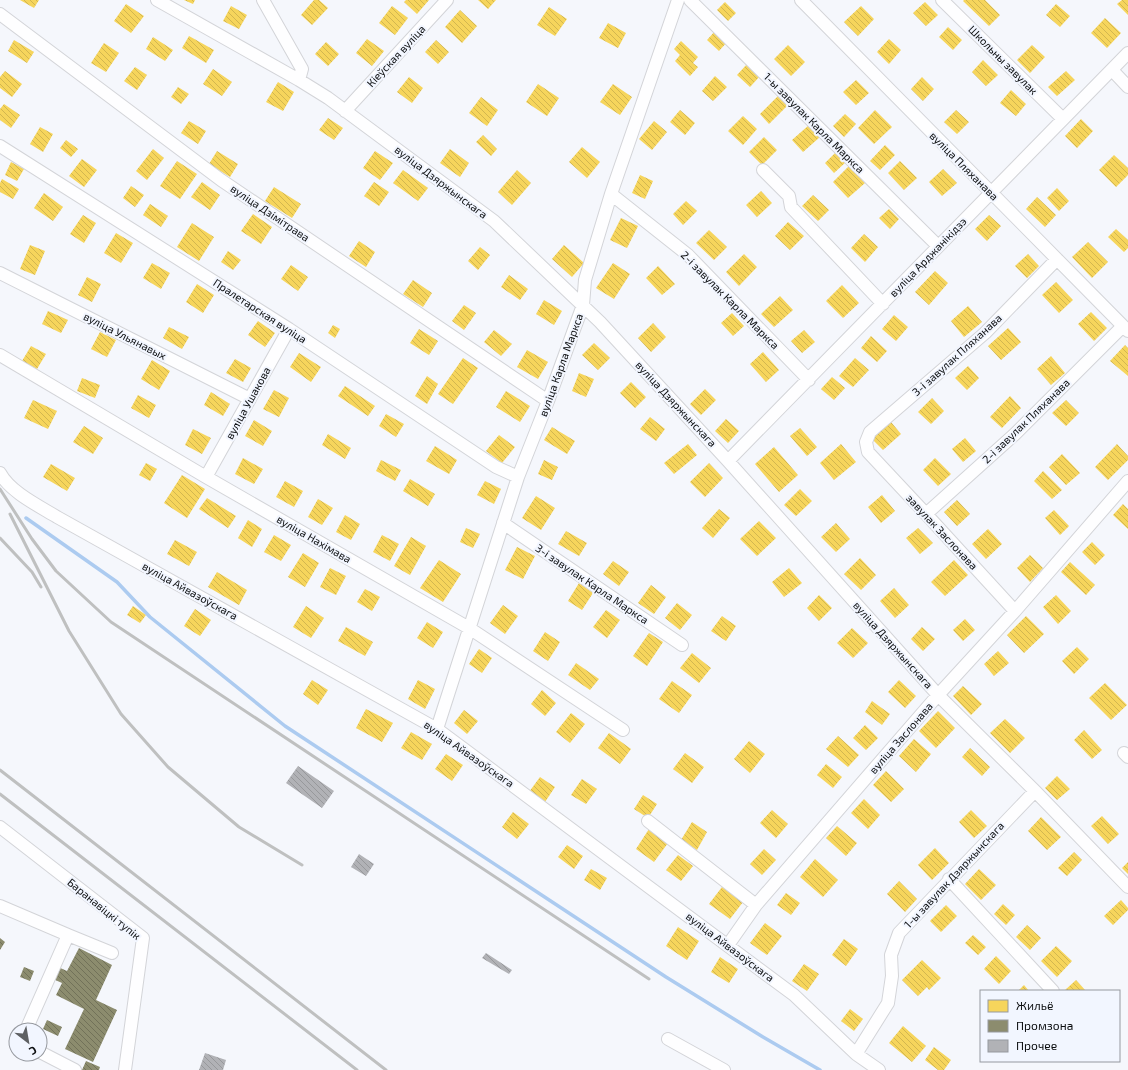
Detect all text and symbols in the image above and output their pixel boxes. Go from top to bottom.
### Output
street label: Кіеўская вуліца [364,22,428,90]
street label: Школьны завулак [965,22,1041,98]
street label: 1-ы завулак Карла Маркса [761,70,867,176]
street label: вуліца Пляханава [927,129,1001,203]
street label: вуліца Дзяржынскага [392,143,490,221]
street label: вуліца Дзімітрава [228,181,312,245]
street label: вуліца Арджанікідзэ [886,214,970,300]
street label: 2-і завулак Карла Маркса [678,248,782,352]
street label: Пралетарская вуліца [211,276,309,346]
street label: вуліца Ульянавых [81,309,169,363]
street label: вуліца Карла Маркса [536,311,586,419]
street label: 3-і завулак Пляханава [909,311,1005,399]
street label: вуліца Дзяржынскага [633,358,719,450]
street label: вуліца Ушакова [222,364,274,442]
street label: 2-і завулак Пляханава [979,376,1073,466]
street label: завулак Заслонава [903,491,981,573]
street label: вуліца Нахімава [274,512,354,566]
street label: 3-і завулак Карла Маркса [533,541,651,627]
street label: вуліца Айвазоўскага [140,559,240,623]
street label: вуліца Дзяржынскага [850,599,936,691]
street label: вуліца Заслонава [866,699,936,777]
street label: вуліца Айвазоўскага [421,718,517,790]
street label: 1-ы завулак Дзяржынскага [901,819,1007,931]
street label: Баранавіцкі тупік [64,875,144,943]
street label: вуліца Айвазоўскага [683,909,777,985]
legend [980,990,1120,1062]
text: Жильё [1016,998,1053,1012]
text: Промзона [1016,1018,1073,1032]
north arrow [8,1022,48,1062]
text: Прочее [1016,1038,1057,1052]
text: С [27,1044,40,1059]

